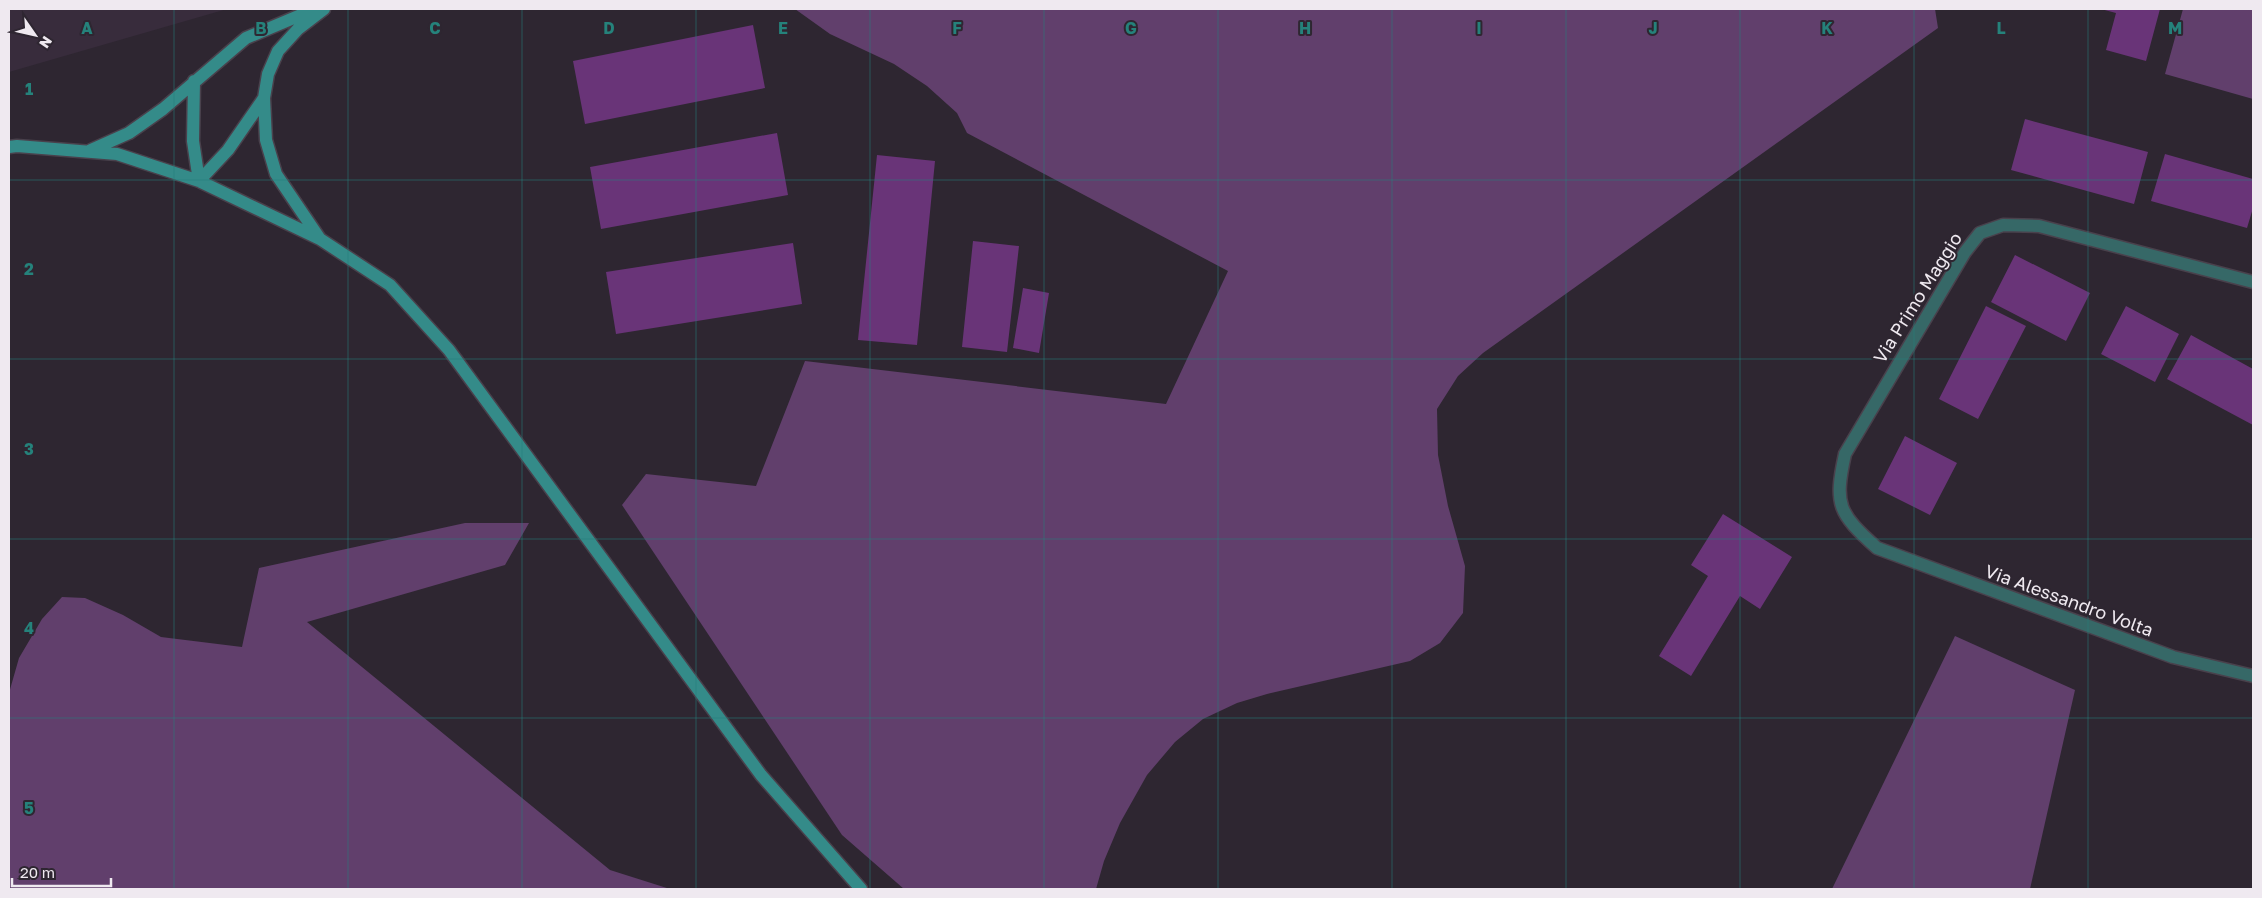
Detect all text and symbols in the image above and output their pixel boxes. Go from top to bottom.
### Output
north arrow [10,10,60,60]
text: A [81,18,93,38]
text: B [255,18,267,38]
text: C [429,18,441,38]
text: D [603,18,615,38]
text: E [778,18,788,38]
text: F [952,18,962,38]
text: G [1125,18,1137,38]
text: H [1299,18,1311,38]
text: I [1476,18,1482,38]
text: J [1648,18,1658,38]
text: K [1821,18,1833,38]
text: L [1996,18,2006,38]
text: M [2168,18,2182,38]
text: N [36,33,56,52]
text: 1 [25,79,33,99]
street label: Via Primo Maggio [1868,228,1966,367]
text: 2 [24,259,34,279]
text: 3 [24,439,34,459]
street label: Via Alessandro Volta [1982,559,2156,641]
text: 4 [24,618,34,638]
text: 5 [24,798,34,818]
scale bar [12,856,111,888]
text: 20 m [20,863,55,881]

